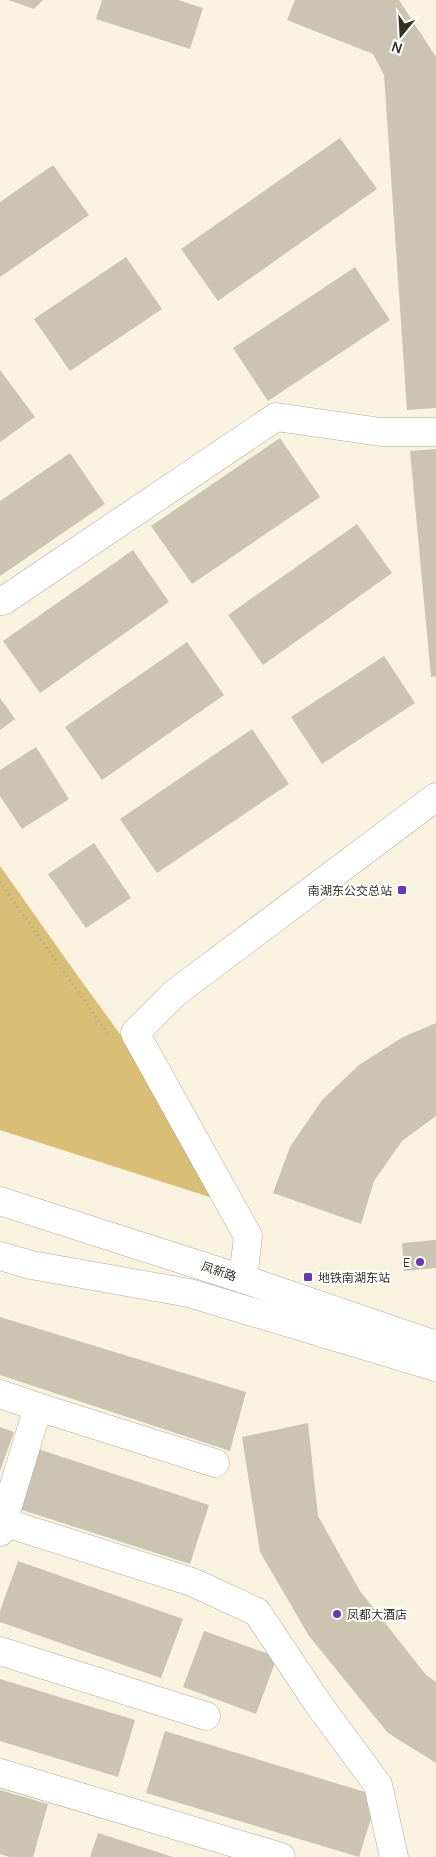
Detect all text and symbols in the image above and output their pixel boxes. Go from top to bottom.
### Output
north arrow [376,10,426,60]
text: N [389,37,405,58]
place label: 南湖东公交总站 [308,882,392,899]
marker: 南湖东公交总站 [396,884,408,896]
place label: E [403,1254,410,1271]
marker: E [414,1256,426,1268]
street label: 凤新路 [199,1257,239,1285]
place label: 地铁南湖东站 [318,1269,390,1286]
marker: 地铁南湖东站 [302,1271,314,1283]
place label: 凤都大酒店 [347,1606,407,1623]
marker: 凤都大酒店 [331,1608,343,1620]

